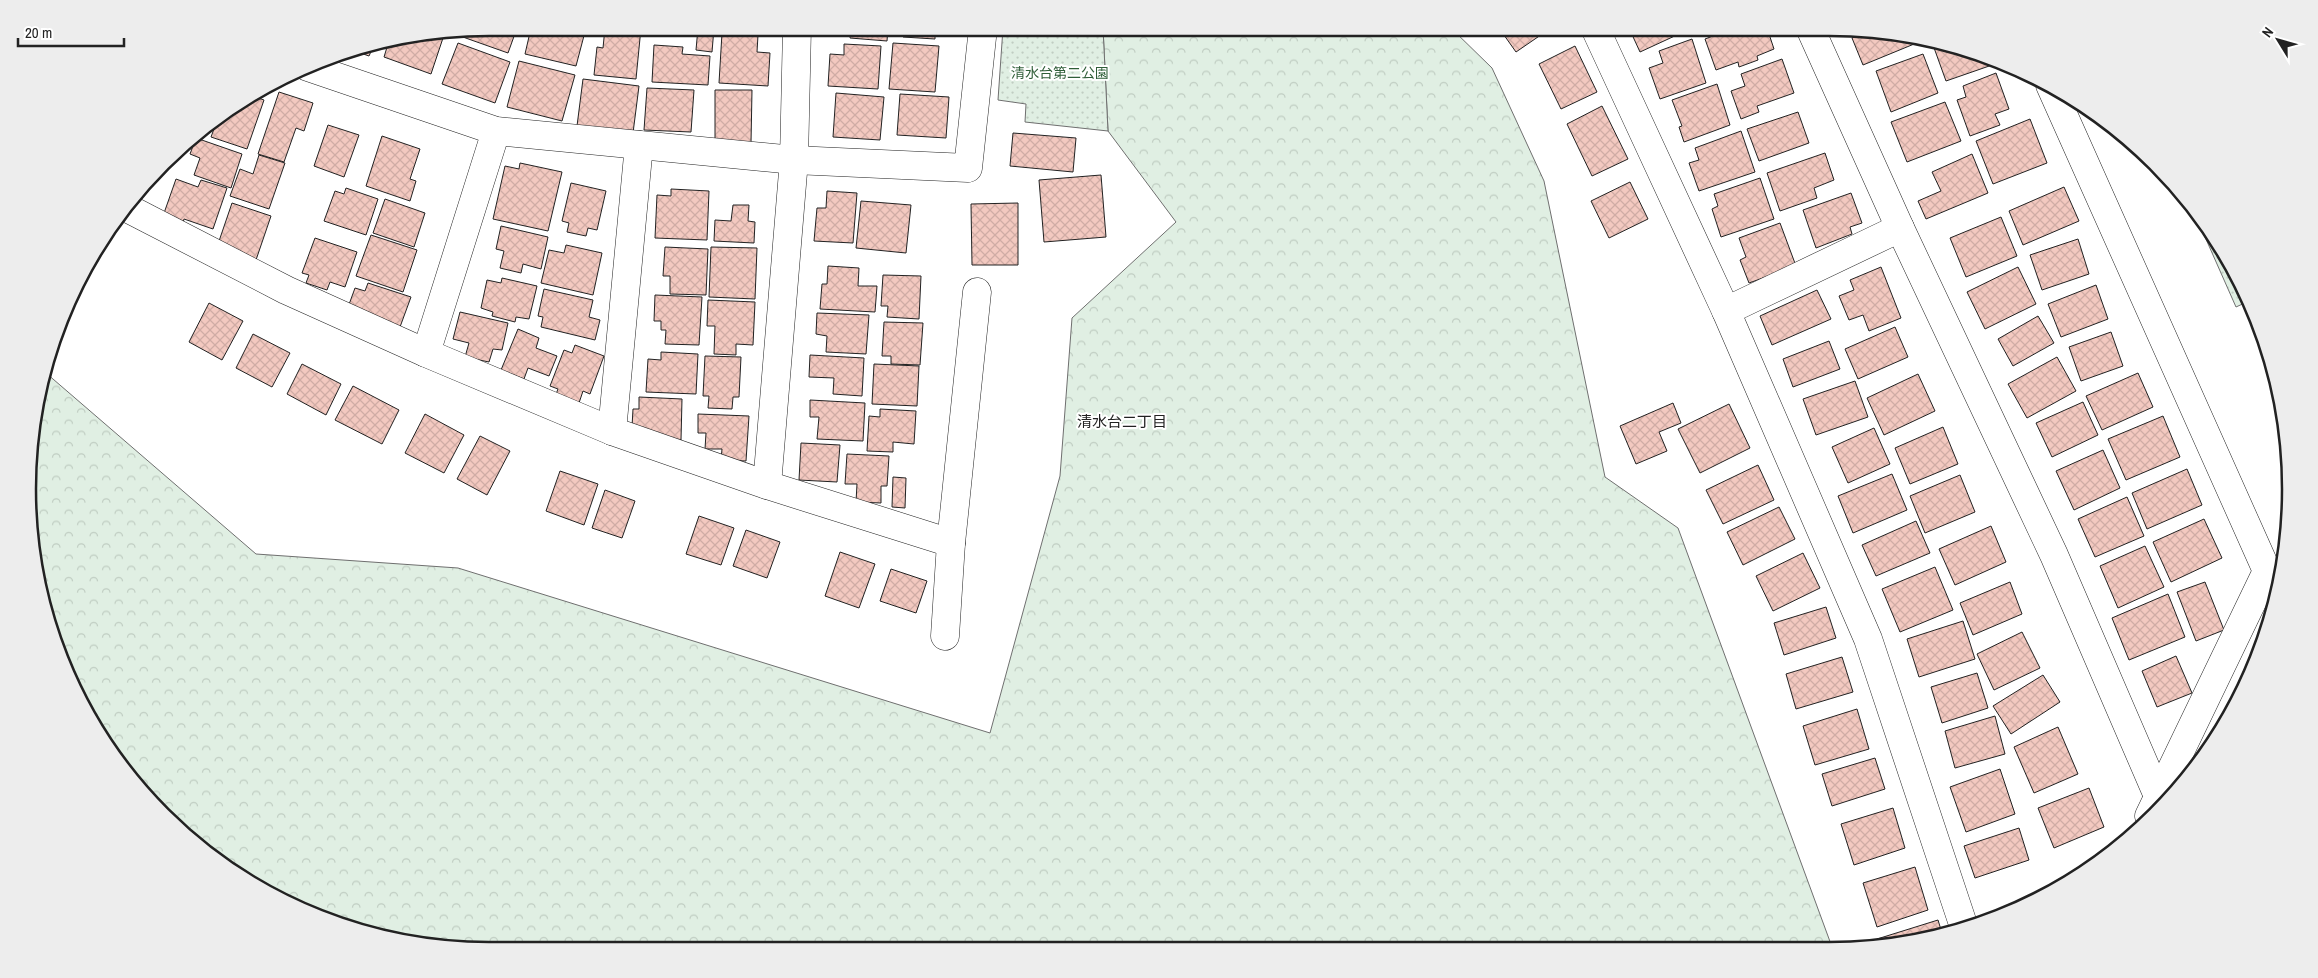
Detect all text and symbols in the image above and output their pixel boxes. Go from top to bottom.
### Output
scale bar [18,15,124,47]
north arrow [2253,15,2303,65]
text: 20 m [25,22,52,43]
text: N [2258,23,2277,41]
park label: 清水台第二公園 [1011,64,1109,82]
district label: 清水台二丁目 [1077,411,1167,432]

